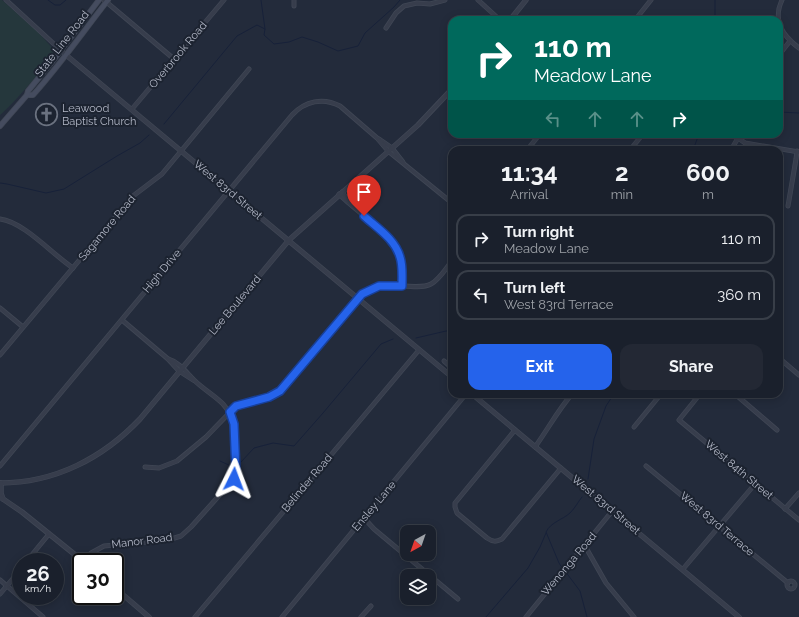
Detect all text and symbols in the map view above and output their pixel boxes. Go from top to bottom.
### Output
street label: State Line Road [32,8,92,79]
street label: Overbrook Road [146,19,210,91]
text: 110 m [534,31,612,64]
icon: right [468,32,520,84]
text: Meadow Lane [534,65,652,86]
church icon: Leawood Baptist Church [34,101,60,127]
place label: Leawood Baptist Church [62,102,137,128]
icon: left [542,108,564,130]
icon: ahead [584,108,606,130]
icon: ahead [626,108,648,130]
icon: right [668,108,690,130]
street label: West 83rd Street [191,158,265,223]
text: 11:34 [501,158,558,187]
text: 2 [615,158,629,187]
text: 600 [686,158,730,187]
pin [347,175,381,216]
icon: arrive [353,181,375,203]
text: Arrival [510,187,548,202]
text: min [611,187,633,202]
text: m [702,187,714,202]
street label: Sagamore Road [76,193,138,263]
text: Turn right [504,223,574,241]
icon: right [470,228,492,250]
text: 110 m [721,230,761,248]
text: Meadow Lane [504,241,589,256]
street label: High Drive [140,246,184,295]
street label: Lee Boulevard [206,272,264,338]
text: Turn left [504,279,565,297]
icon: left [470,284,492,306]
text: 360 m [717,286,761,304]
text: West 83rd Terrace [504,297,613,312]
button: Exit [468,344,612,390]
button: Share [620,344,763,390]
street label: West 84th Street [702,438,776,502]
street label: Belinder Road [279,451,335,515]
position arrow [213,458,255,500]
street label: West 83rd Street [569,473,643,538]
street label: Ensley Lane [349,478,399,534]
street label: West 83rd Terrace [677,489,757,559]
north arrow [400,525,436,561]
map controls [400,525,436,605]
street label: Wenonga Road [539,530,599,598]
street label: Manor Road [111,531,173,551]
speed limit sign: 30 [72,553,124,605]
text: 26 [26,562,50,586]
button: layers [400,569,436,605]
text: km/h [25,583,51,594]

